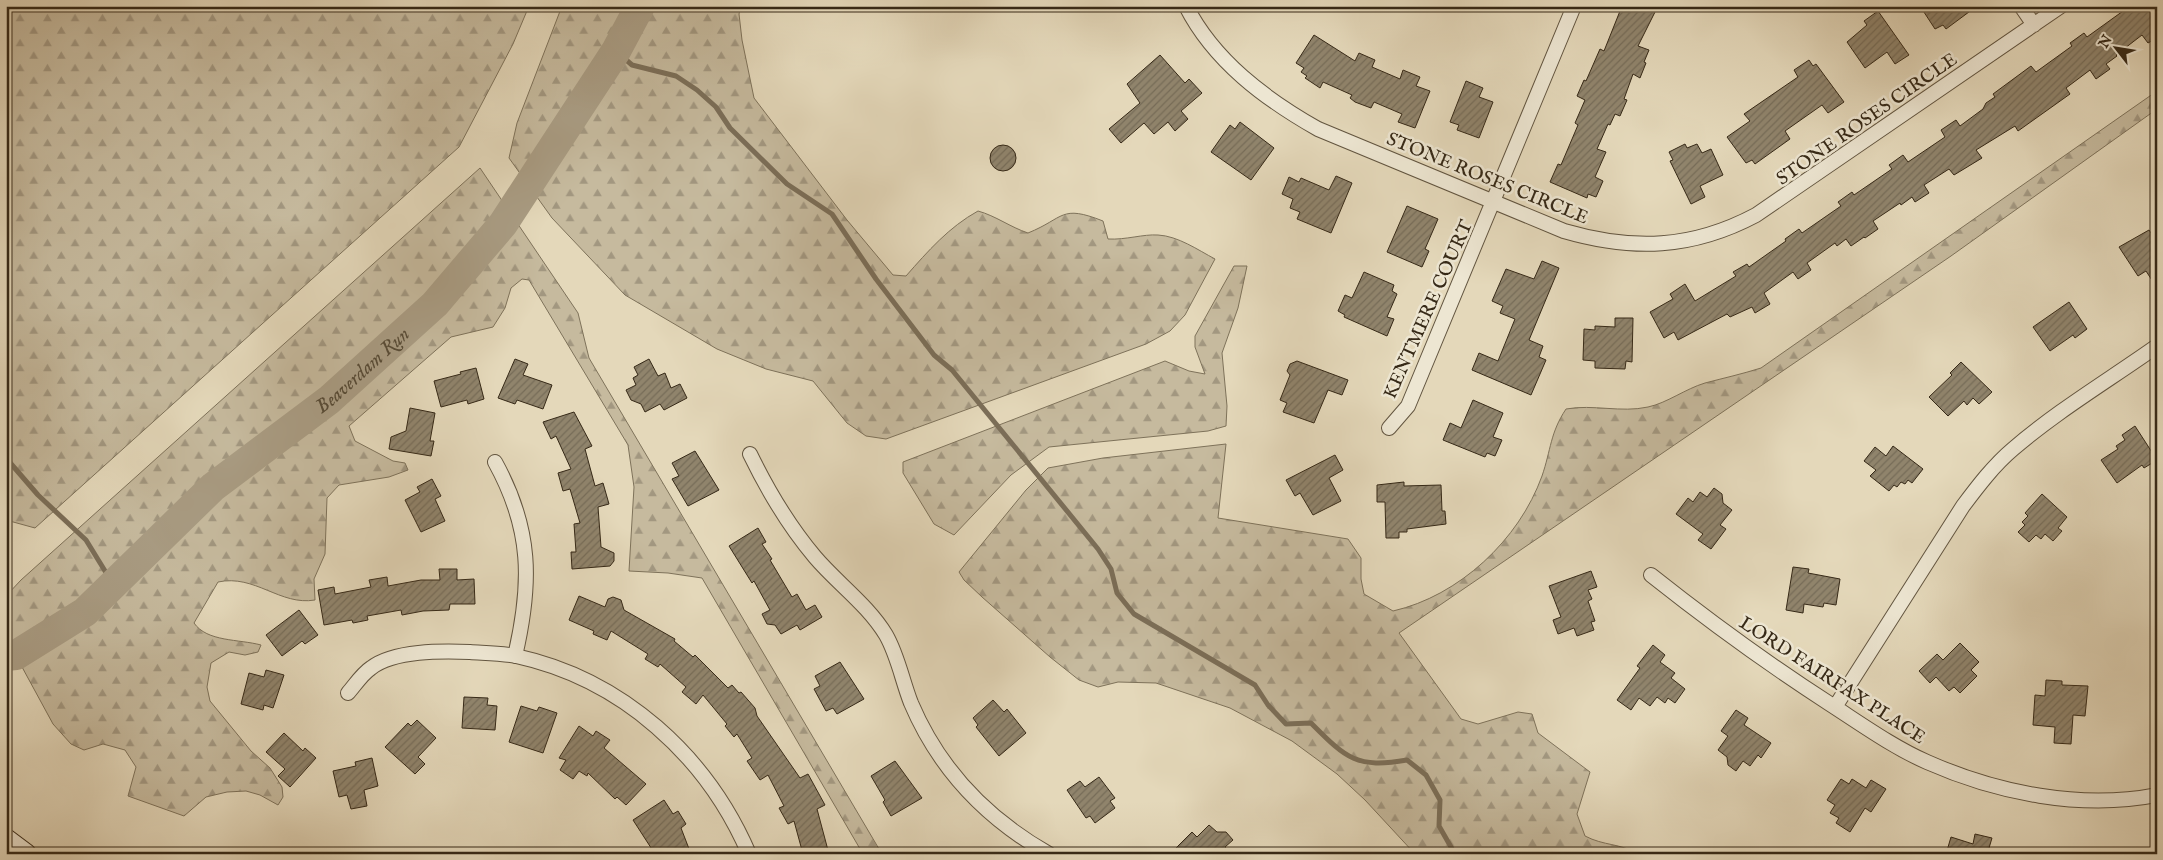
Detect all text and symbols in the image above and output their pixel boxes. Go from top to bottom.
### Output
north arrow [2090,22,2140,72]
text: N [2094,32,2117,53]
street label: STONE ROSES CIRCLE [1772,48,1962,191]
street label: STONE ROSES CIRCLE [1383,127,1592,230]
street label: KENTMERE COURT [1379,217,1479,403]
water label: Beaverdam Run [311,322,415,420]
street label: LORD FAIRFAX PLACE [1734,611,1930,750]

